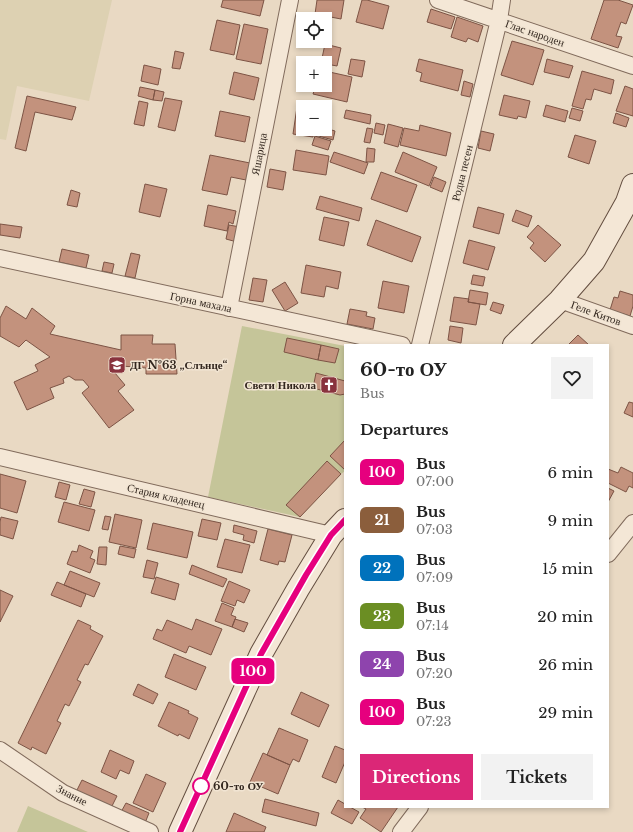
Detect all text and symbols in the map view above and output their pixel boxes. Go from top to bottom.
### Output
map controls [296,12,332,136]
button: locate [296,12,332,48]
street label: Глас народен [504,16,567,50]
button: + [296,56,332,92]
button: − [296,100,332,136]
street label: Яшарица [248,132,270,176]
street label: Родна песен [448,143,476,203]
street label: Горна махала [169,289,233,315]
street label: Геле Китов [569,297,623,329]
school or university icon: ДГ №63 „Слънце“ [107,355,127,375]
button: heart [551,357,593,399]
place label: ДГ №63 „Слънце“ [130,358,228,372]
text: 60-то ОУ [360,358,447,381]
church icon: Свети Никола [319,375,339,395]
place label: Свети Никола [244,378,316,392]
text: Bus [360,385,385,402]
text: Departures [360,420,449,439]
text: Bus [416,454,446,473]
text: 100 [368,463,396,481]
text: 6 min [548,463,593,482]
text: 07:00 [416,473,454,490]
street label: Стария кладенец [126,480,206,512]
text: Bus [416,502,446,521]
text: 21 [374,511,390,529]
text: 9 min [548,511,593,530]
text: 07:03 [416,521,453,538]
text: Bus [416,550,446,569]
text: 22 [373,559,391,577]
text: 15 min [542,559,593,578]
text: 07:09 [416,569,453,586]
text: Bus [416,598,446,617]
text: 23 [373,607,391,625]
text: 20 min [537,607,593,626]
text: 07:14 [416,617,449,634]
text: Bus [416,646,446,665]
text: 24 [373,655,391,673]
text: 26 min [538,655,593,674]
line badge: 100 [230,658,276,684]
text: 100 [239,662,267,680]
text: 07:20 [416,665,453,682]
text: Bus [416,694,446,713]
text: 100 [368,703,396,721]
text: 29 min [538,703,593,722]
text: 07:23 [416,713,452,730]
button: Directions [360,754,473,800]
button: Tickets [481,754,593,800]
marker: 60-то ОУ [192,777,210,795]
place label: 60-то ОУ [213,779,263,793]
street label: Знание [54,781,90,809]

